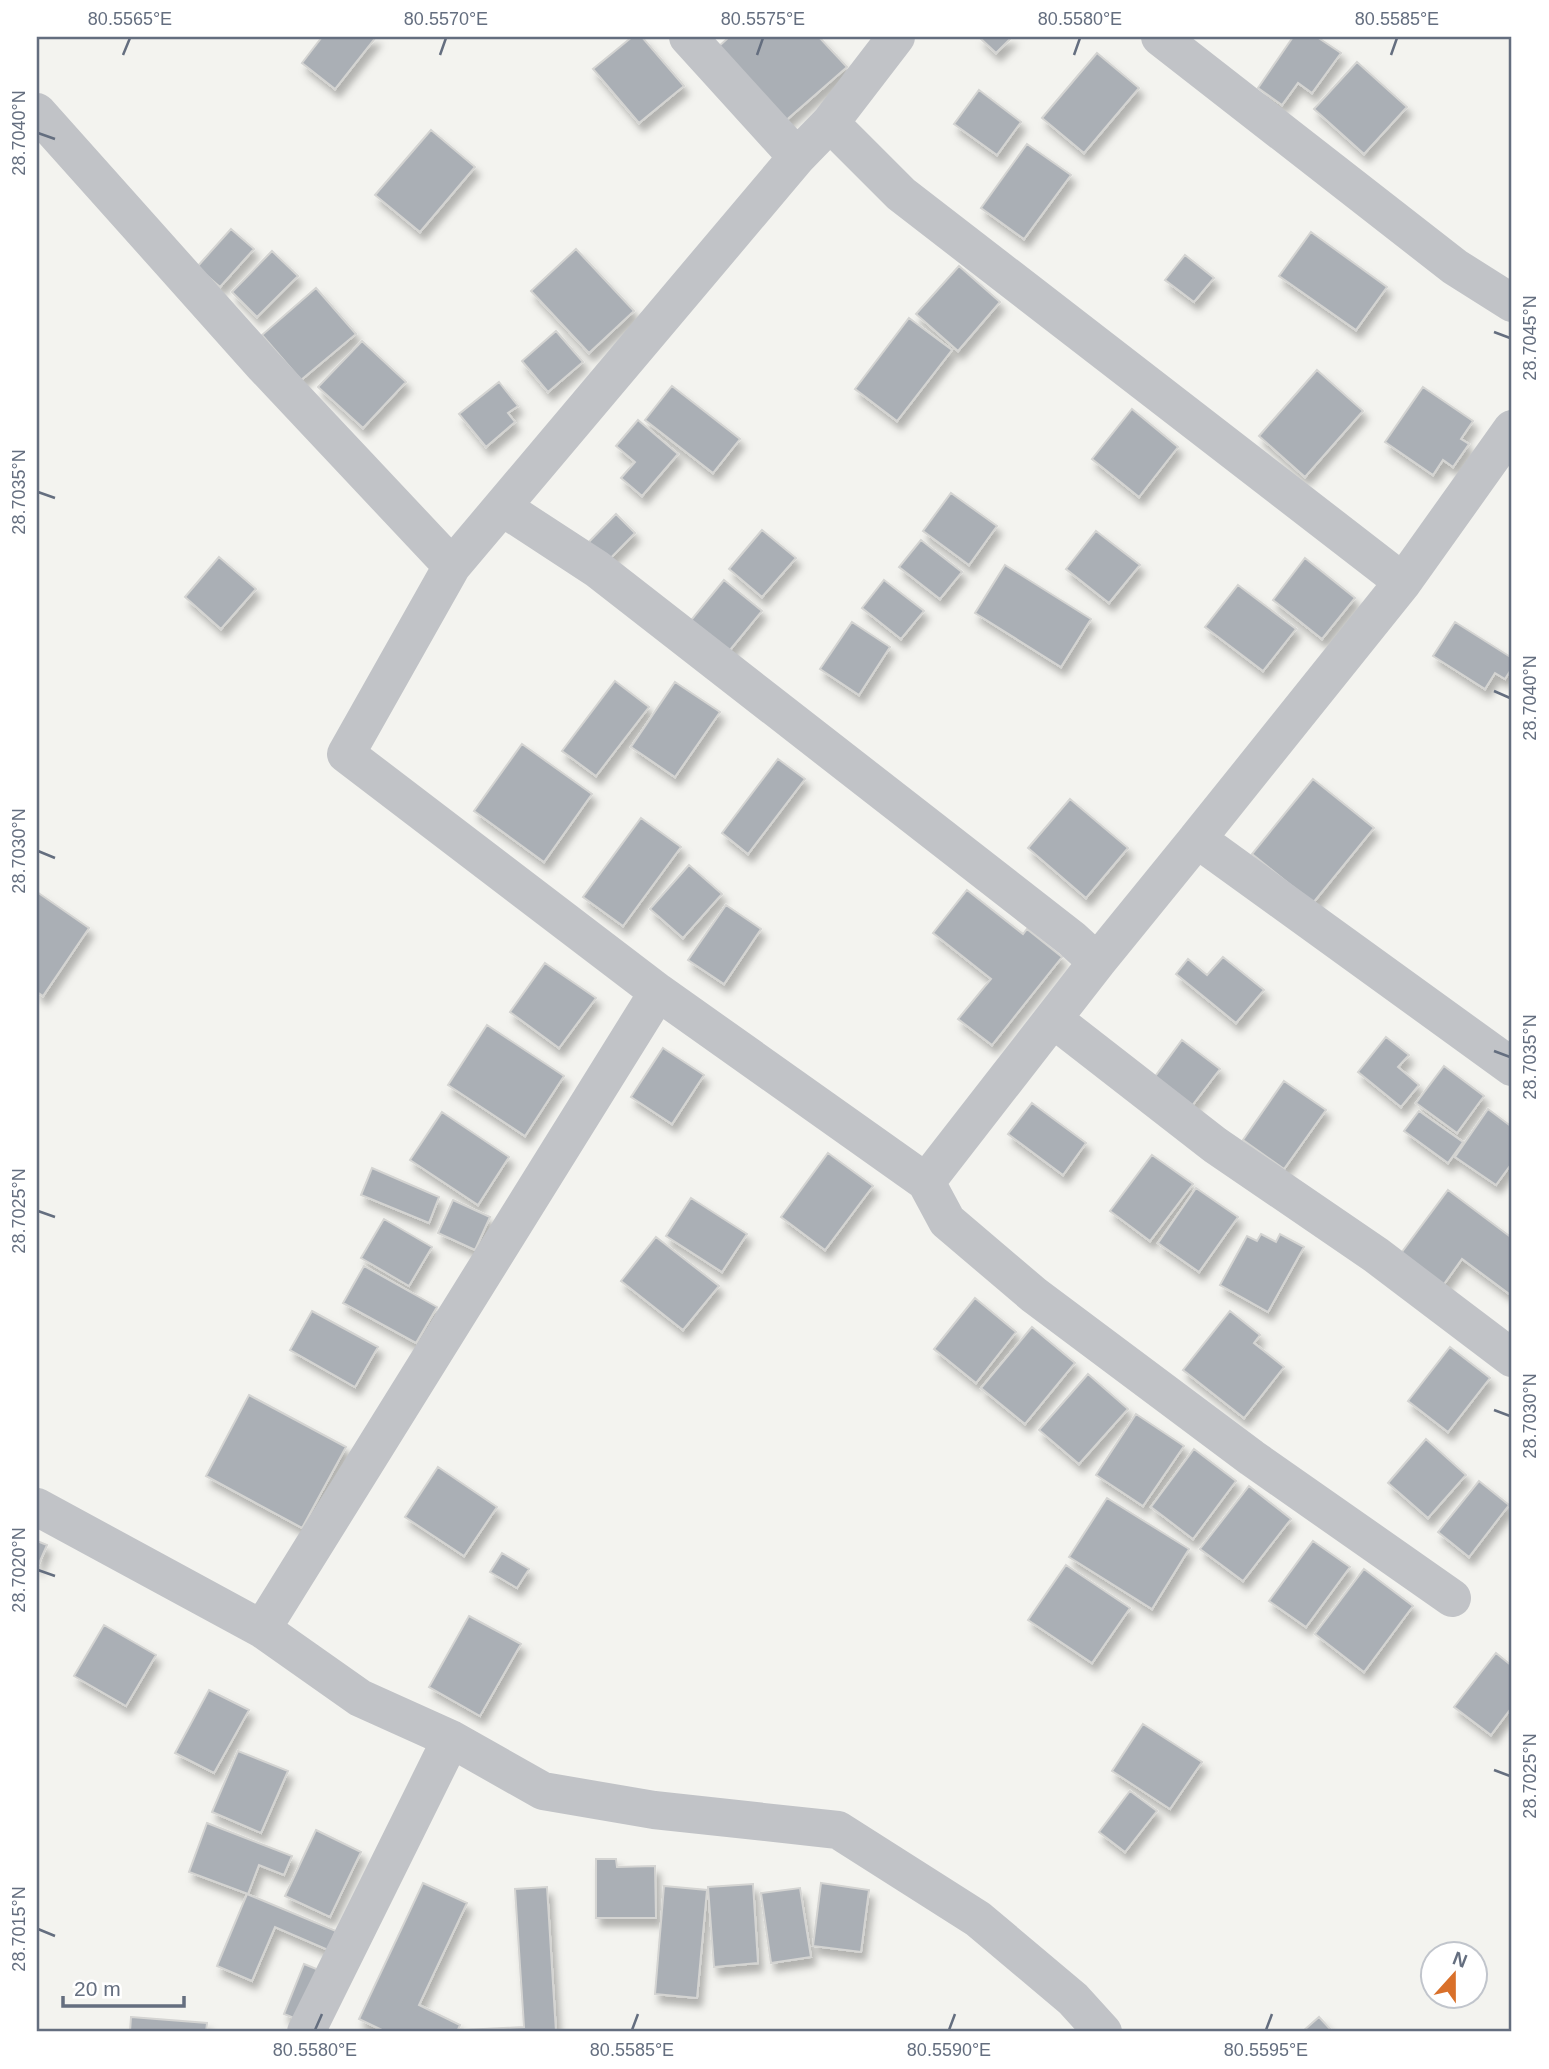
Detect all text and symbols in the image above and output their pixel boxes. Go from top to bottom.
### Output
text: 80.5565°E [88,9,172,29]
text: 80.5570°E [404,9,488,29]
text: 80.5575°E [721,9,805,29]
text: 80.5580°E [1038,9,1122,29]
text: 80.5585°E [1355,9,1439,29]
text: 28.7040°N [9,90,29,176]
text: 28.7045°N [1520,295,1540,381]
text: 28.7035°N [9,449,29,535]
text: 28.7040°N [1520,655,1540,741]
text: 28.7030°N [9,808,29,894]
text: 28.7035°N [1520,1014,1540,1100]
text: 28.7025°N [9,1168,29,1254]
text: 28.7030°N [1520,1373,1540,1459]
text: 28.7020°N [9,1527,29,1613]
text: 28.7025°N [1520,1733,1540,1819]
text: 28.7015°N [9,1886,29,1972]
north arrow [1420,1940,1490,2010]
text: N [1450,1947,1470,1972]
scale bar [63,1964,184,2008]
text: 20 m [74,1977,121,2000]
text: 80.5580°E [273,2040,357,2060]
text: 80.5585°E [590,2040,674,2060]
text: 80.5590°E [907,2040,991,2060]
text: 80.5595°E [1224,2040,1308,2060]

